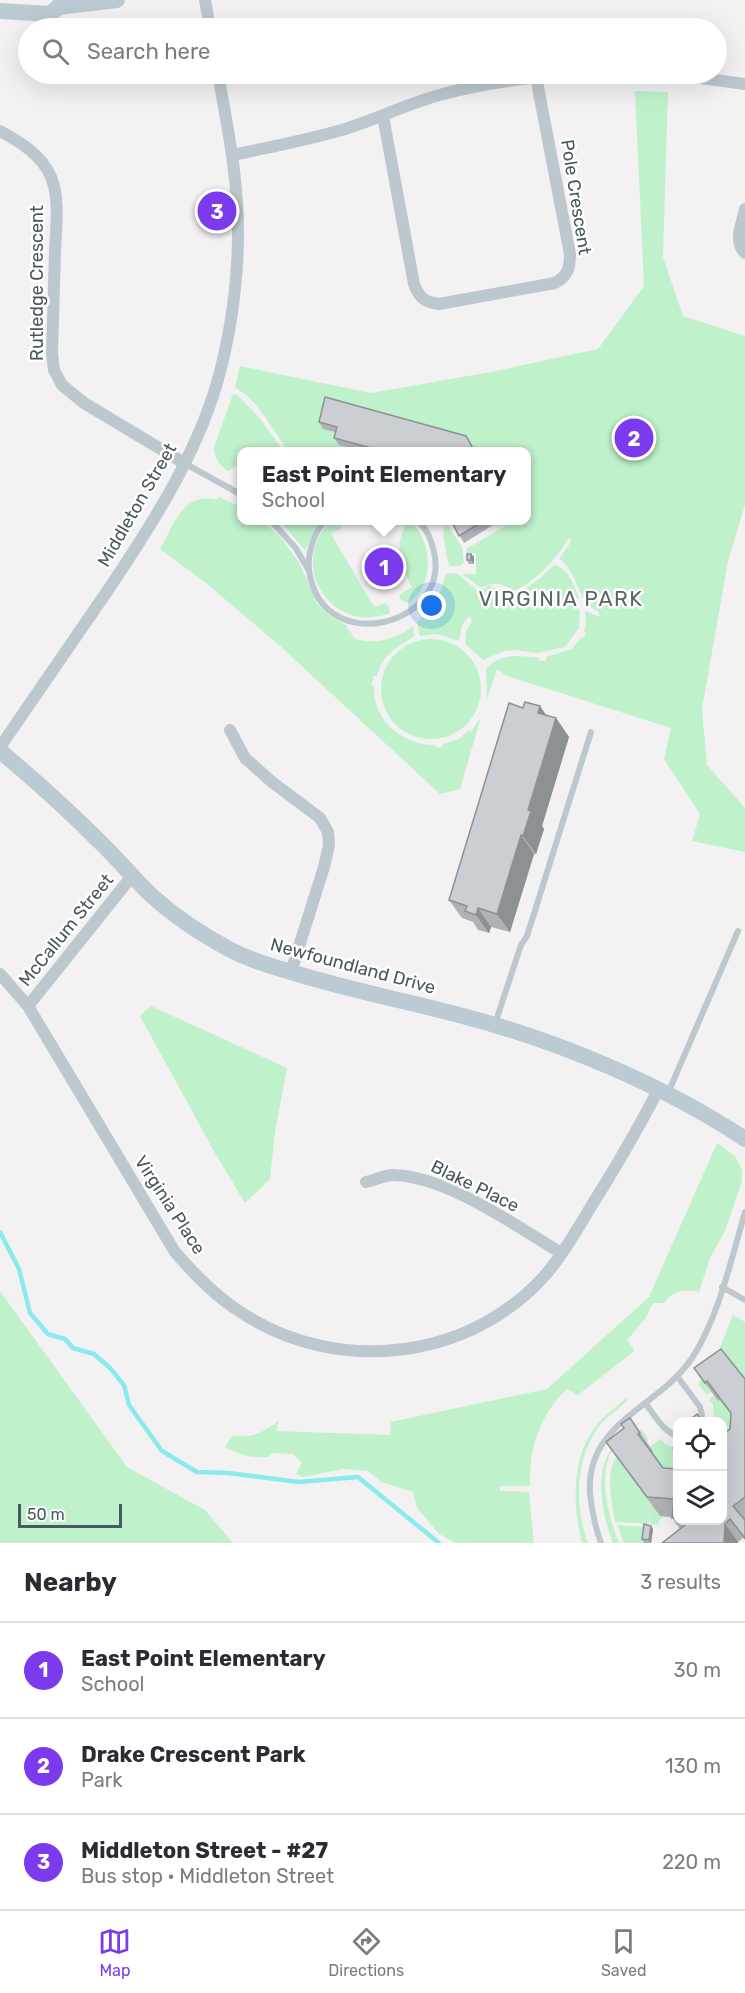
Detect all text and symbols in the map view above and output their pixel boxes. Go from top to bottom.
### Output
search box [18,18,727,84]
icon: search [39,35,72,68]
text: Search here [87,38,210,65]
street label: Pole Crescent [556,138,596,256]
pin: 3 [198,188,236,234]
street label: Rutledge Crescent [26,205,48,361]
pin: 2 [614,416,654,460]
street label: Middleton Street [93,439,181,571]
popup [237,447,531,525]
text: East Point Elementary [262,461,506,488]
text: School [262,488,325,512]
pin: 1 [364,544,404,590]
district label: VIRGINIA PARK [479,586,643,611]
your location [417,591,446,620]
street label: McCallum Street [14,869,118,991]
street label: Newfoundland Drive [268,933,438,999]
street label: Virginia Place [130,1151,210,1259]
street label: Blake Place [427,1155,523,1217]
map controls [673,1417,727,1525]
button: locate [673,1417,727,1471]
button: layers [673,1471,727,1525]
scale bar [18,1501,122,1528]
text: 50 m [27,1505,65,1524]
text: Nearby [24,1567,117,1598]
text: 3 results [640,1570,721,1594]
text: East Point Elementary [81,1645,326,1672]
text: 1 [39,1658,48,1682]
text: 30 m [674,1658,721,1682]
text: School [81,1672,144,1696]
text: Drake Crescent Park [81,1741,306,1768]
text: 2 [37,1754,50,1778]
text: 130 m [665,1754,721,1778]
text: Park [81,1768,123,1792]
text: Middleton Street - #27 [81,1837,328,1864]
text: 3 [37,1850,50,1874]
text: 220 m [662,1850,721,1874]
text: Bus stop · Middleton Street [81,1864,334,1888]
tab: Map [98,1925,131,1980]
tab: Directions [328,1925,404,1980]
tab: Saved [601,1925,647,1980]

